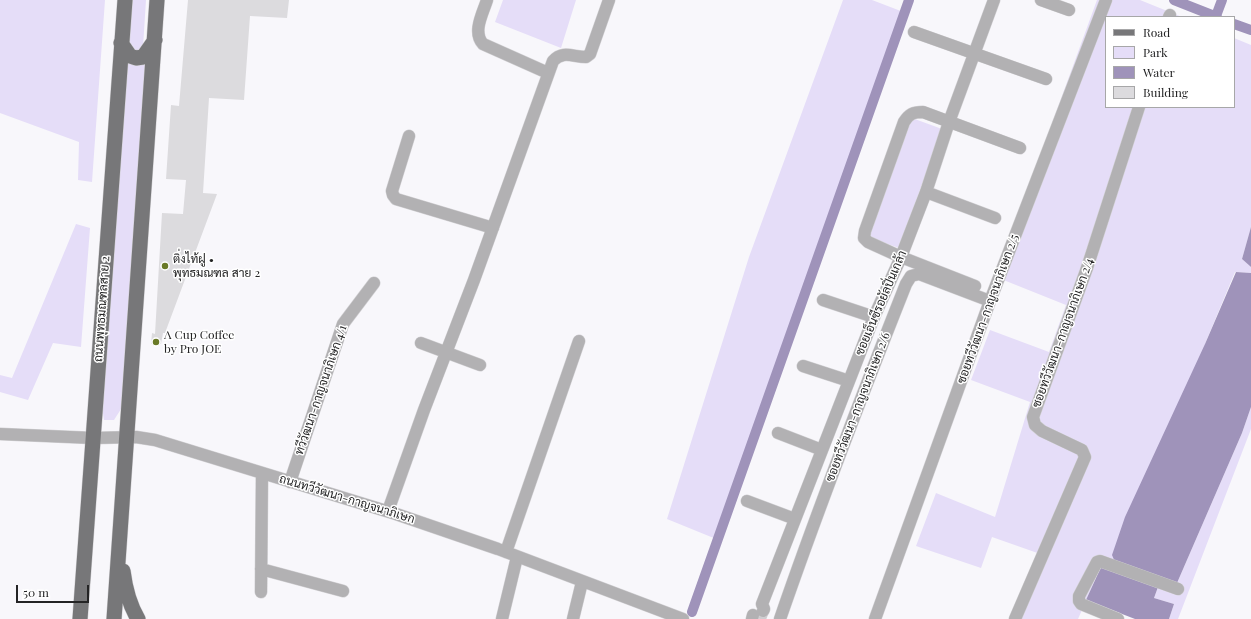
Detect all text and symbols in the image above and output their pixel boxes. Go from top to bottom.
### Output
legend [1105,16,1235,108]
text: Road [1143,24,1170,40]
text: Park [1143,44,1168,60]
text: Water [1143,64,1175,80]
text: Building [1143,84,1188,100]
street label: ซอยทวีวัฒนา-กาญจนาภิเษก 2/5 [954,232,1022,386]
street label: ซอยเอ็นซีรอยัลปิ่นเกล้า [852,248,910,358]
place label: ติ่งไท้ฝู • พุทธมณฑล สาย 2 [173,252,260,280]
street label: ถนนพุทธมณฑลสาย 2 [91,255,113,363]
street label: ซอยทวีวัฒนา-กาญจนาภิเษก 2/4 [1029,256,1097,410]
marker: ติ่งไท้ฝู • พุทธมณฑล สาย 2 [160,261,170,271]
street label: ทวีวัฒนา-กาญจนาภิเษก 4/1 [292,323,350,457]
place label: A Cup Coffee by Pro JOE [164,328,234,356]
street label: ซอยทวีวัฒนา-กาญจนาภิเษก 2/6 [823,330,893,484]
marker: A Cup Coffee by Pro JOE [151,337,161,347]
street label: ถนนทวีวัฒนา-กาญจนาภิเษก [278,472,416,526]
scale bar [18,577,91,603]
text: 50 m [23,584,49,600]

